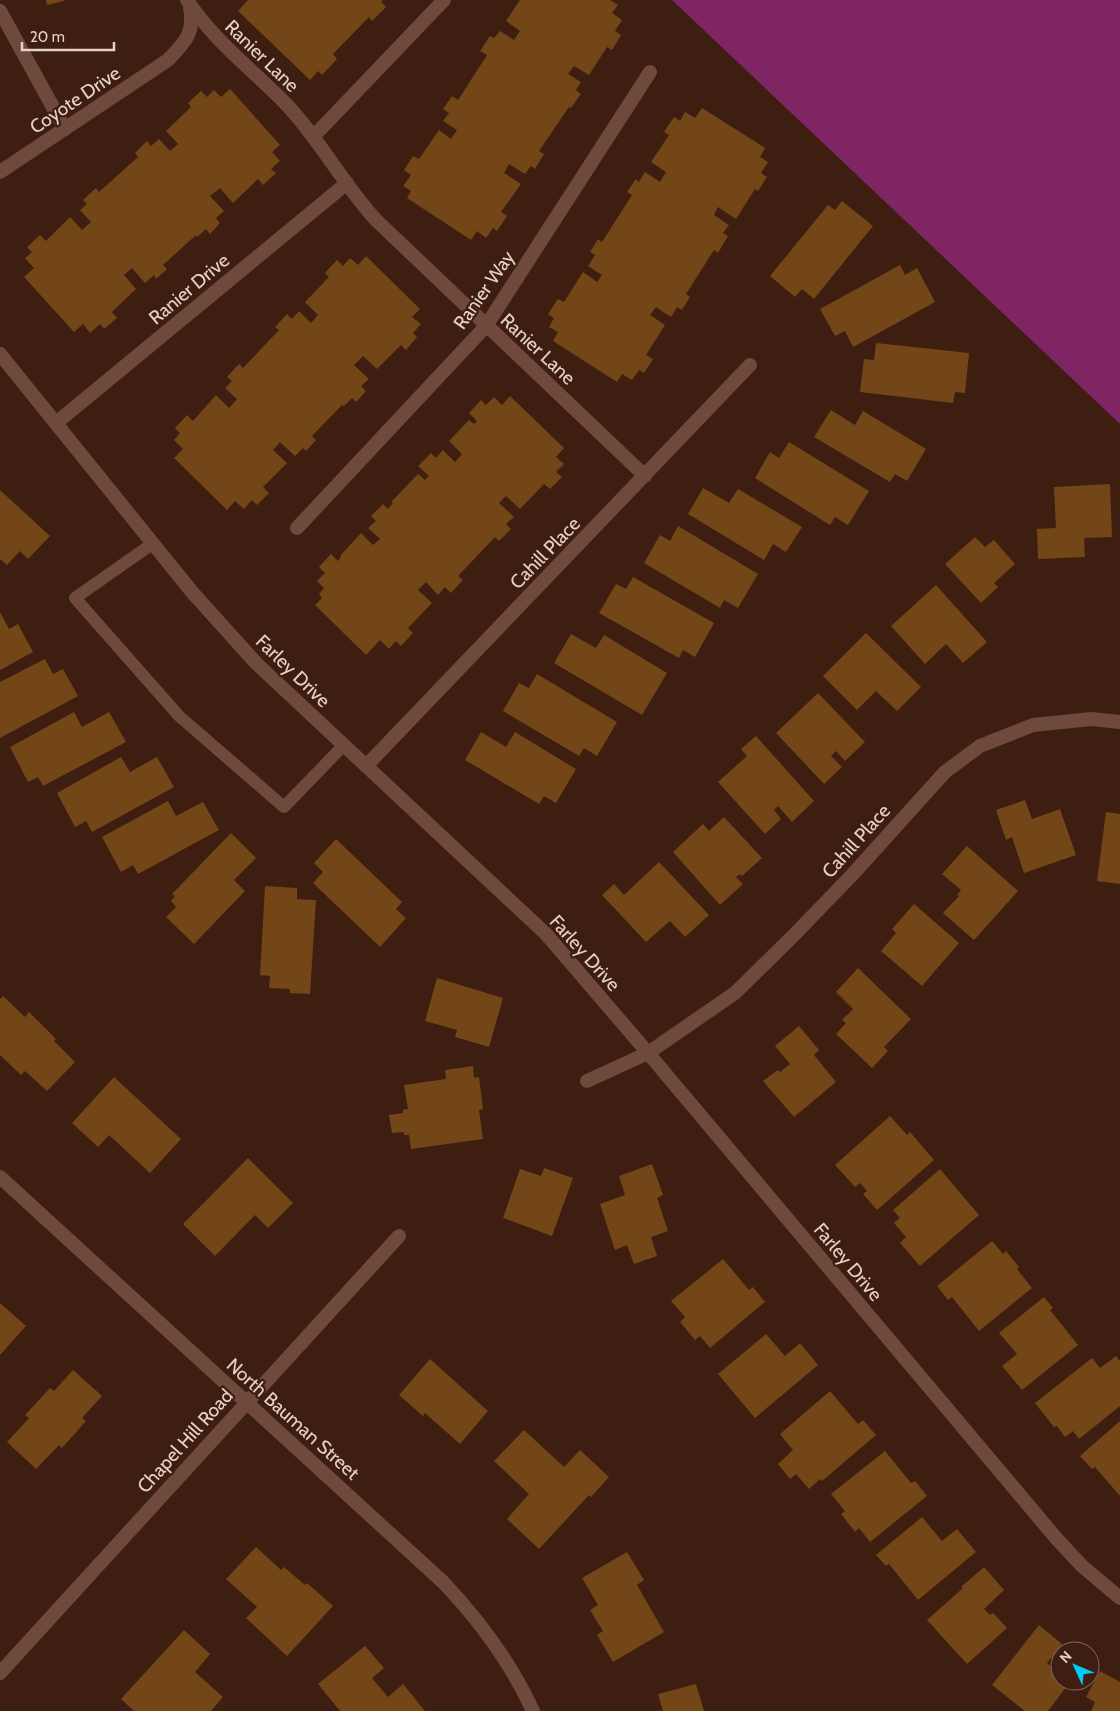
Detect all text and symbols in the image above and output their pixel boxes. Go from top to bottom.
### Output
street label: Ranier Lane [220,15,304,97]
scale bar [22,20,115,52]
text: 20 m [30,28,65,46]
street label: Coyote Drive [25,61,125,139]
street label: Ranier Way [449,246,520,334]
street label: Ranier Drive [144,249,234,329]
street label: Ranier Lane [496,308,580,390]
street label: Cahill Place [505,512,585,594]
street label: Farley Drive [251,630,335,712]
street label: Cahill Place [817,799,895,883]
street label: Farley Drive [545,910,625,996]
street label: Farley Drive [809,1218,887,1306]
street label: North Bauman Street [222,1353,364,1485]
street label: Chapel Hill Road [132,1384,238,1498]
north arrow [1050,1641,1100,1691]
text: N [1056,1647,1076,1667]

